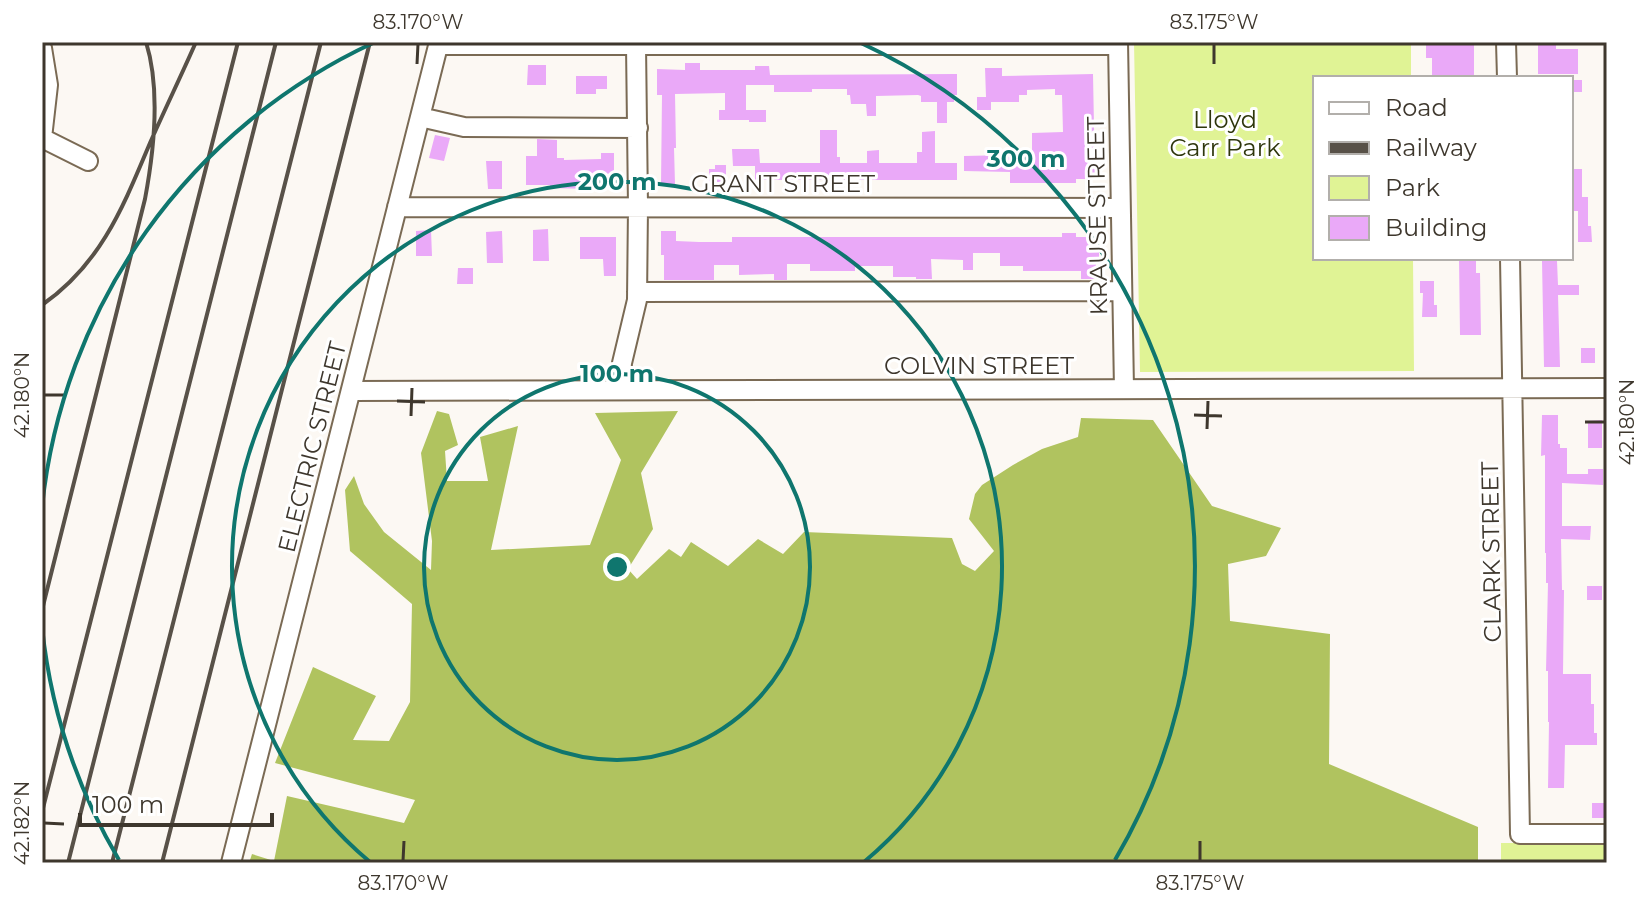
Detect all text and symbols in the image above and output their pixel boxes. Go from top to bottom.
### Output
text: 83.170°W [372,10,464,34]
text: 83.175°W [1170,10,1258,34]
legend [1313,76,1573,260]
text: Road [1385,93,1448,122]
park label: Lloyd Carr Park [1169,105,1281,162]
street label: KRAUSE STREET [1081,116,1113,316]
text: Railway [1385,133,1477,162]
text: 300 m [986,144,1065,173]
text: 200 m [578,167,656,196]
street label: GRANT STREET [691,169,875,198]
text: Park [1385,173,1440,202]
text: Building [1385,213,1488,242]
street label: ELECTRIC STREET [272,338,352,555]
street label: COLVIN STREET [884,351,1074,380]
text: 42.180°N [10,352,34,438]
text: 100 m [580,359,654,388]
text: 42.180°N [1615,379,1639,465]
street label: CLARK STREET [1475,461,1507,643]
centre of rings [603,553,631,581]
scale bar [80,777,272,827]
text: 42.182°N [10,781,34,865]
text: 100 m [92,790,164,819]
text: 83.170°W [357,871,449,895]
text: 83.175°W [1156,871,1244,895]

